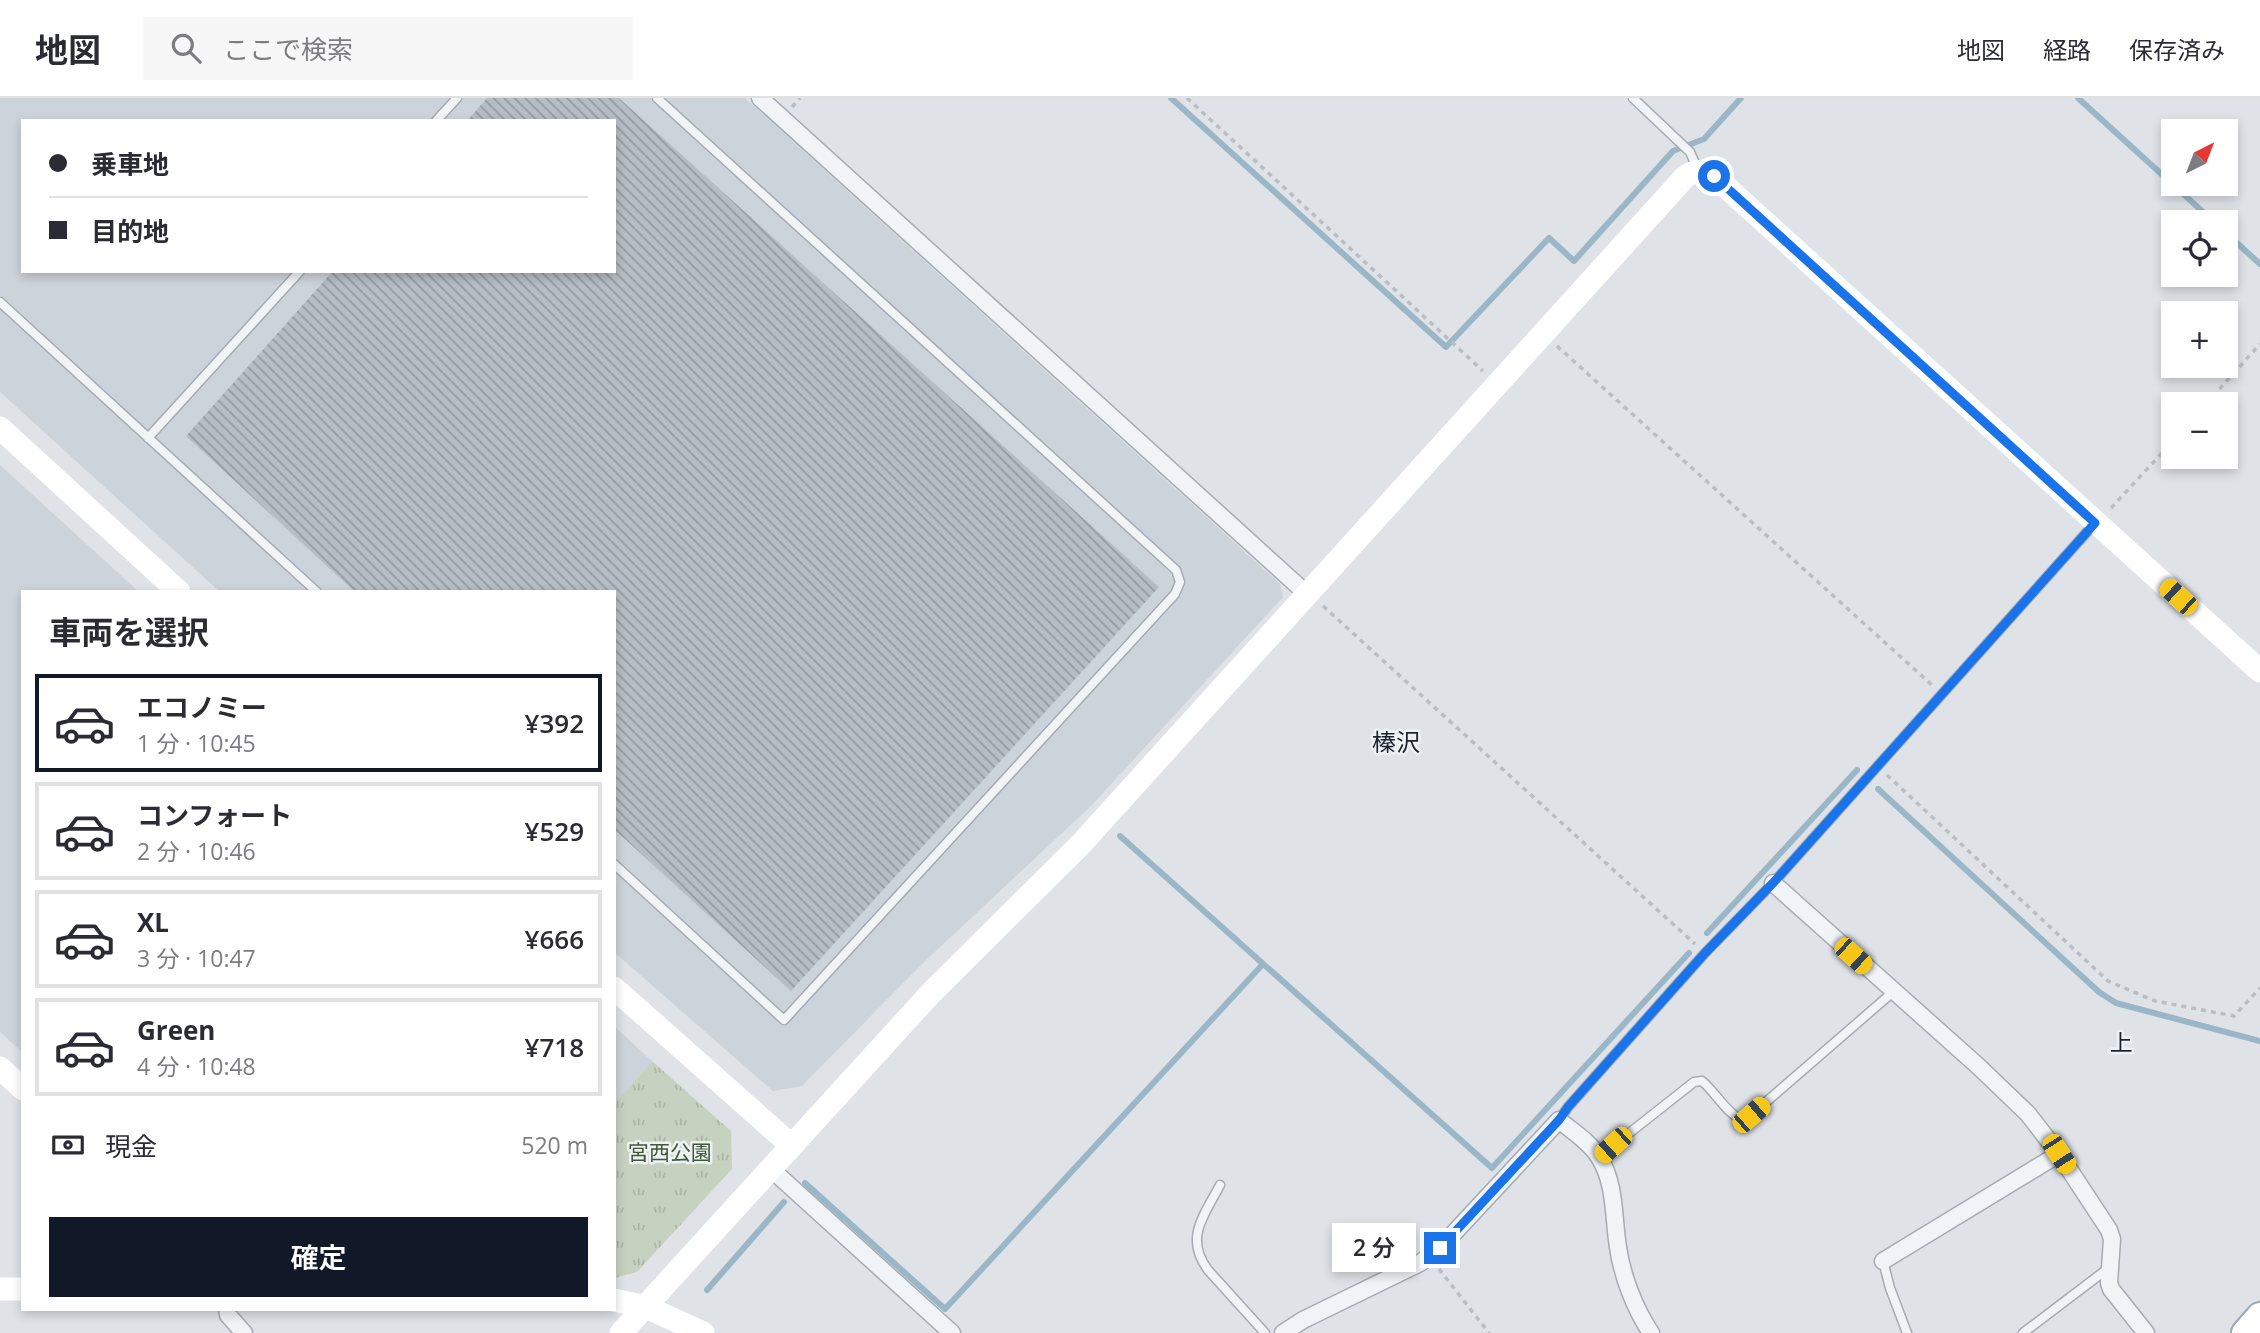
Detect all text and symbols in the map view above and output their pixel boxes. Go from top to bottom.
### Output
search box [143,17,633,80]
text: 地図 [35,27,101,72]
icon: search [167,29,205,67]
text: ここで検索 [223,31,353,67]
text: 地図 [1957,33,2005,66]
text: 経路 [2043,33,2091,66]
text: 保存済み [2129,33,2225,66]
north arrow [2161,119,2238,196]
map controls [2161,119,2238,469]
text: 乗車地 [91,146,169,182]
route start [1698,160,1730,192]
button: locate [2161,210,2238,287]
text: 目的地 [91,213,169,249]
button: + [2161,301,2238,378]
button: − [2161,392,2238,469]
car [2156,575,2201,619]
text: 車両を選択 [49,610,209,653]
text: エコノミー [137,689,267,725]
icon: car [53,692,116,755]
text: ¥392 [525,705,584,741]
district label: 榛沢 [1372,725,1420,758]
text: 1 分 · 10:45 [137,727,256,759]
text: コンフォート [137,797,292,833]
icon: car [53,800,116,863]
text: ¥529 [525,813,584,849]
text: 2 分 · 10:46 [137,835,256,867]
text: XL [137,904,169,940]
icon: car [53,908,116,971]
text: ¥666 [525,921,584,957]
car [1831,934,1876,978]
text: 3 分 · 10:47 [137,942,256,974]
text: Green [137,1012,215,1048]
icon: car [53,1016,116,1079]
district label: 上 [2110,1026,2133,1058]
text: ¥718 [525,1029,584,1065]
text: 4 分 · 10:48 [137,1050,256,1082]
car [1729,1093,1774,1137]
car [1591,1123,1636,1167]
icon: cash [49,1126,87,1164]
text: 現金 [105,1128,157,1164]
text: 520 m [521,1129,588,1161]
car [2039,1131,2080,1177]
park label: 宮西公園 [628,1138,712,1166]
button: 確定 [49,1217,588,1297]
callout: 2 分 [1332,1224,1416,1272]
text: 2 分 [1353,1231,1395,1263]
route end [1424,1232,1456,1264]

